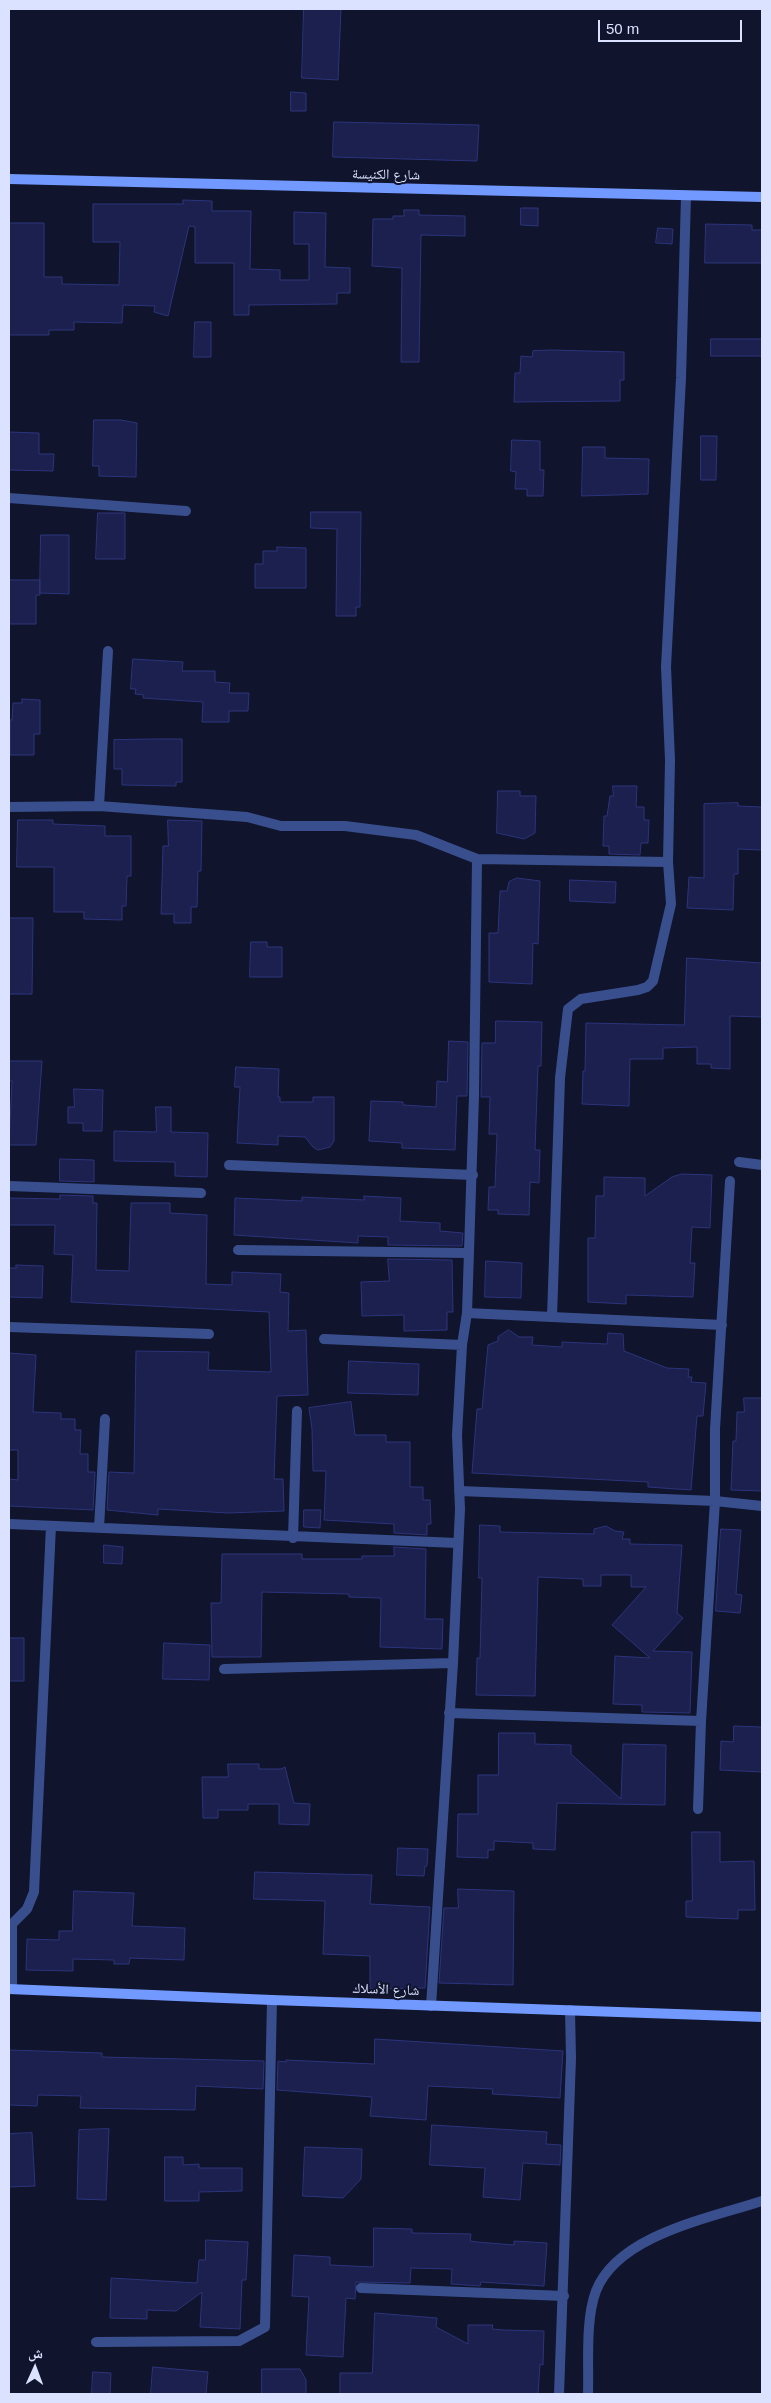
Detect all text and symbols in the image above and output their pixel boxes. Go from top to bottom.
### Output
scale bar [601,10,745,42]
text: 50 m [606,20,639,37]
street label: شارع الكنيسة [352,166,420,184]
street label: شارع الأسلاك [352,1980,420,2000]
north arrow [10,2343,60,2393]
text: ش [28,2345,43,2361]

